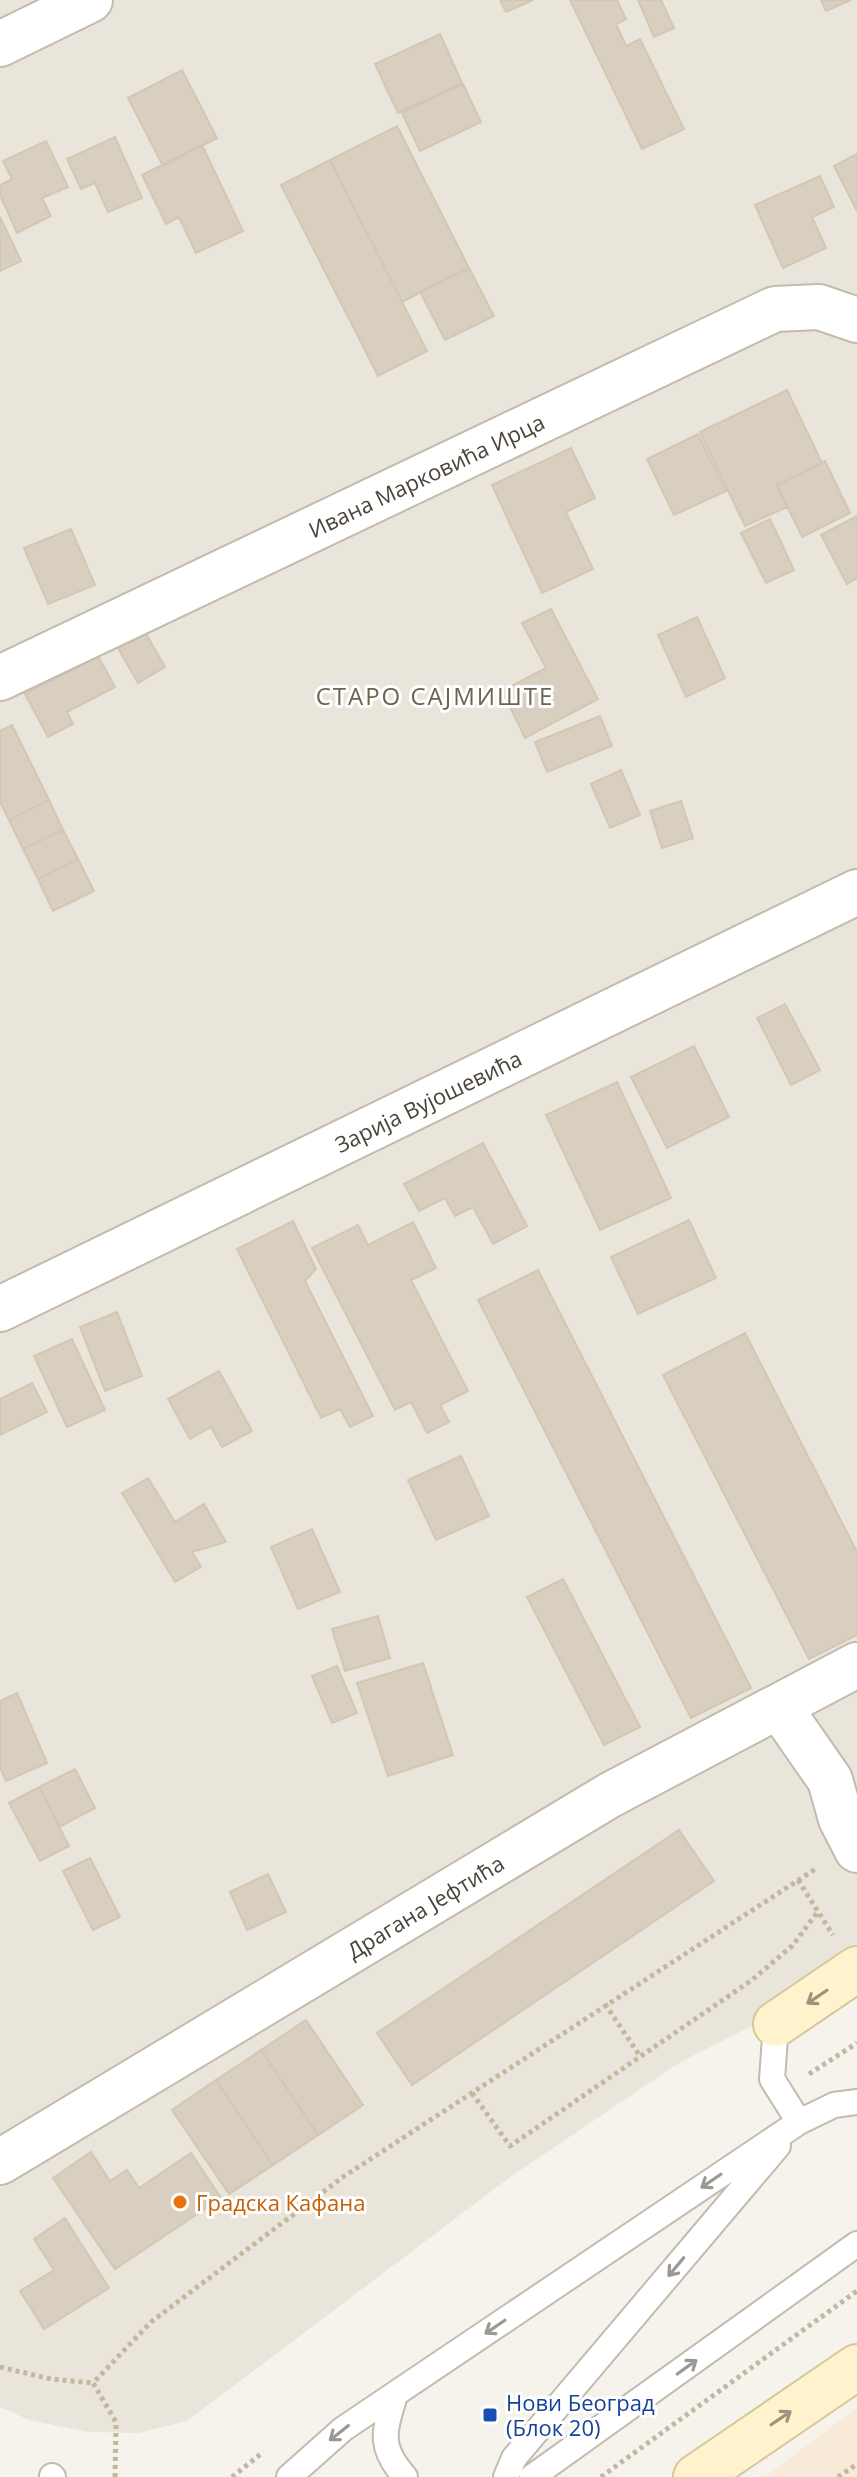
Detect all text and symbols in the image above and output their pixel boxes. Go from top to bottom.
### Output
street label: Ивана Марковића Ирца [303,406,549,544]
district label: СТАРО САЈМИШТЕ [316,679,554,712]
street label: Зарија Вујошевића [330,1043,526,1159]
street label: Драгана Јефтића [341,1847,509,1965]
one-way arrow [806,1988,828,2005]
one-way arrow [700,2173,722,2190]
place label: Градска Кафана [196,2187,365,2217]
marker: Градска Кафана [171,2193,189,2211]
one-way arrow [667,2256,685,2277]
one-way arrow [485,2319,507,2335]
one-way arrow [675,2358,697,2375]
place label: Нови Београд (Блок 20) [506,2387,655,2442]
marker: Нови Београд (Блок 20) [481,2406,499,2424]
one-way arrow [770,2410,792,2426]
one-way arrow [329,2424,351,2441]

